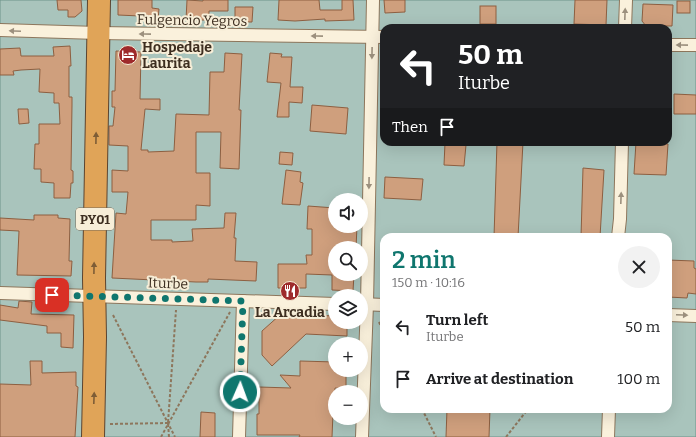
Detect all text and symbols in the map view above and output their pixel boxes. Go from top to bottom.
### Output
one-way arrow [622,8,629,20]
street label: Fulgencio Yegros [137,11,247,30]
one-way arrow [8,28,21,34]
one-way arrow [138,31,151,37]
one-way arrow [310,33,323,39]
text: 50 m [458,38,523,71]
place label: Hospedaje Laurita [142,39,212,72]
icon: left [392,40,444,92]
one-way arrow [675,42,688,48]
hotel icon: Hospedaje Laurita [117,44,139,66]
one-way arrow [368,47,375,59]
text: Iturbe [458,72,510,94]
icon: arrive [436,116,458,138]
text: Then [392,118,428,136]
one-way arrow [93,131,99,144]
one-way arrow [366,177,372,190]
one-way arrow [617,192,624,204]
map controls [328,193,368,425]
button: sound [328,193,368,233]
road number: PY01 [76,208,114,230]
button: search [328,241,368,281]
text: 2 min [392,246,456,274]
button: close [618,246,660,288]
one-way arrow [91,261,97,274]
street label: Iturbe [148,274,188,293]
text: 150 m · 10:16 [392,275,465,290]
pin [35,278,69,312]
restaurant icon: La Arcadia [279,280,301,302]
icon: arrive [41,284,63,306]
button: layers [328,289,368,329]
place label: La Arcadia [255,304,325,321]
text: Turn left [426,311,488,329]
one-way arrow [676,312,689,318]
icon: left [392,316,414,338]
text: 50 m [625,318,660,336]
text: Iturbe [426,329,464,344]
button: + [328,337,368,377]
icon: arrive [392,368,414,390]
text: Arrive at destination [426,370,573,388]
text: 100 m [617,370,660,388]
position arrow [219,371,261,413]
button: − [328,385,368,425]
one-way arrow [91,391,97,404]

